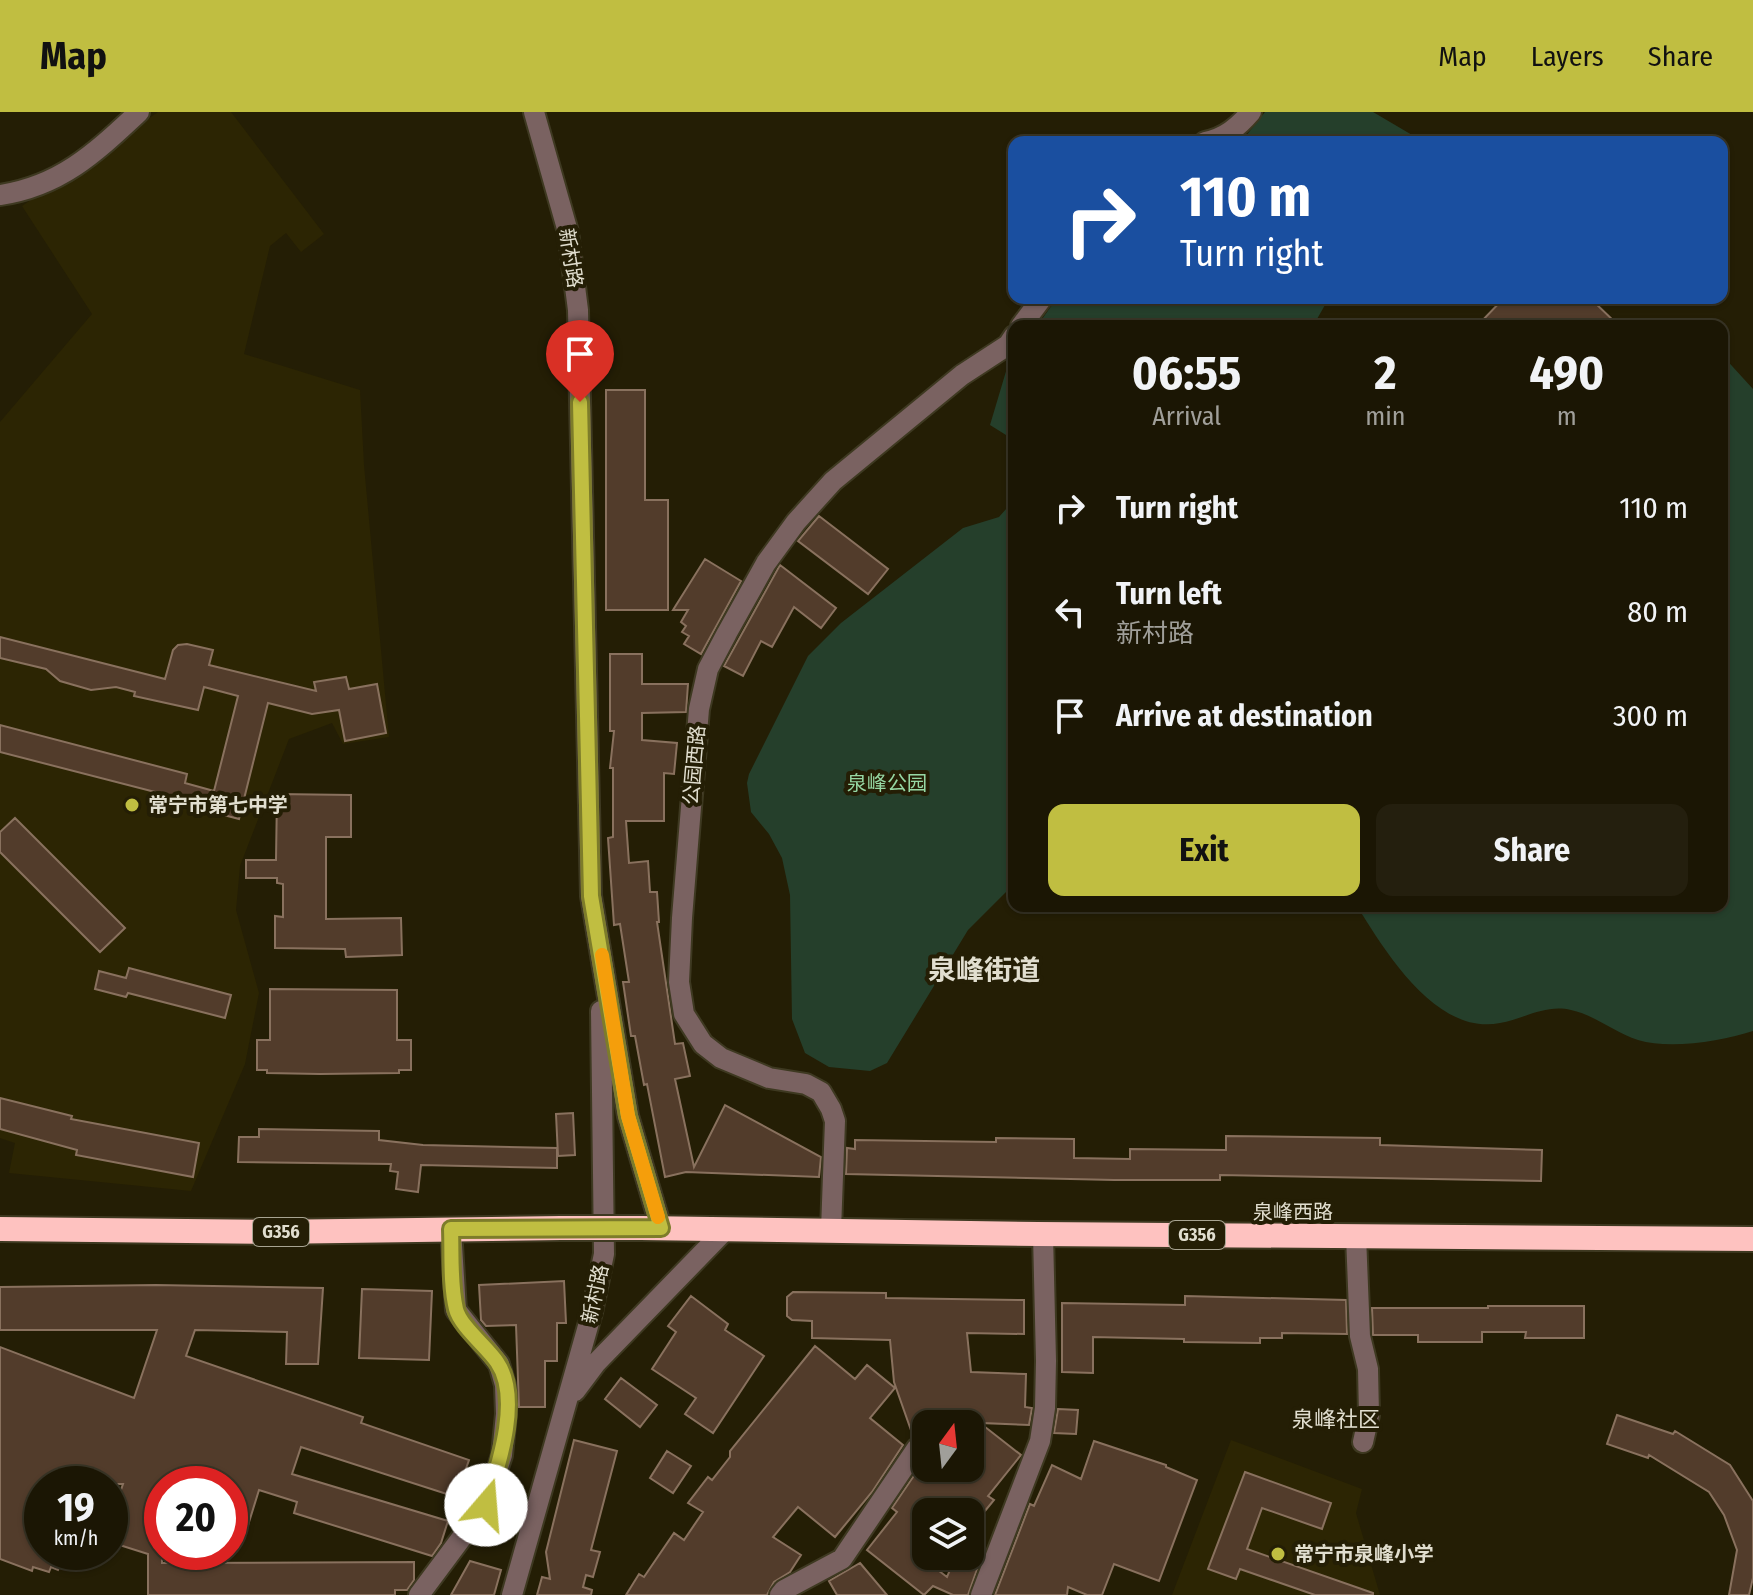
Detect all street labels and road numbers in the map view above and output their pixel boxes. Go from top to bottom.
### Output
street label: 新村路 [554,226,588,290]
street label: 公园西路 [679,724,709,806]
street label: 泉峰西路 [1253,1200,1333,1224]
road number: G356 [253,1218,309,1246]
road number: G356 [1169,1221,1225,1249]
street label: 新村路 [577,1262,613,1326]

